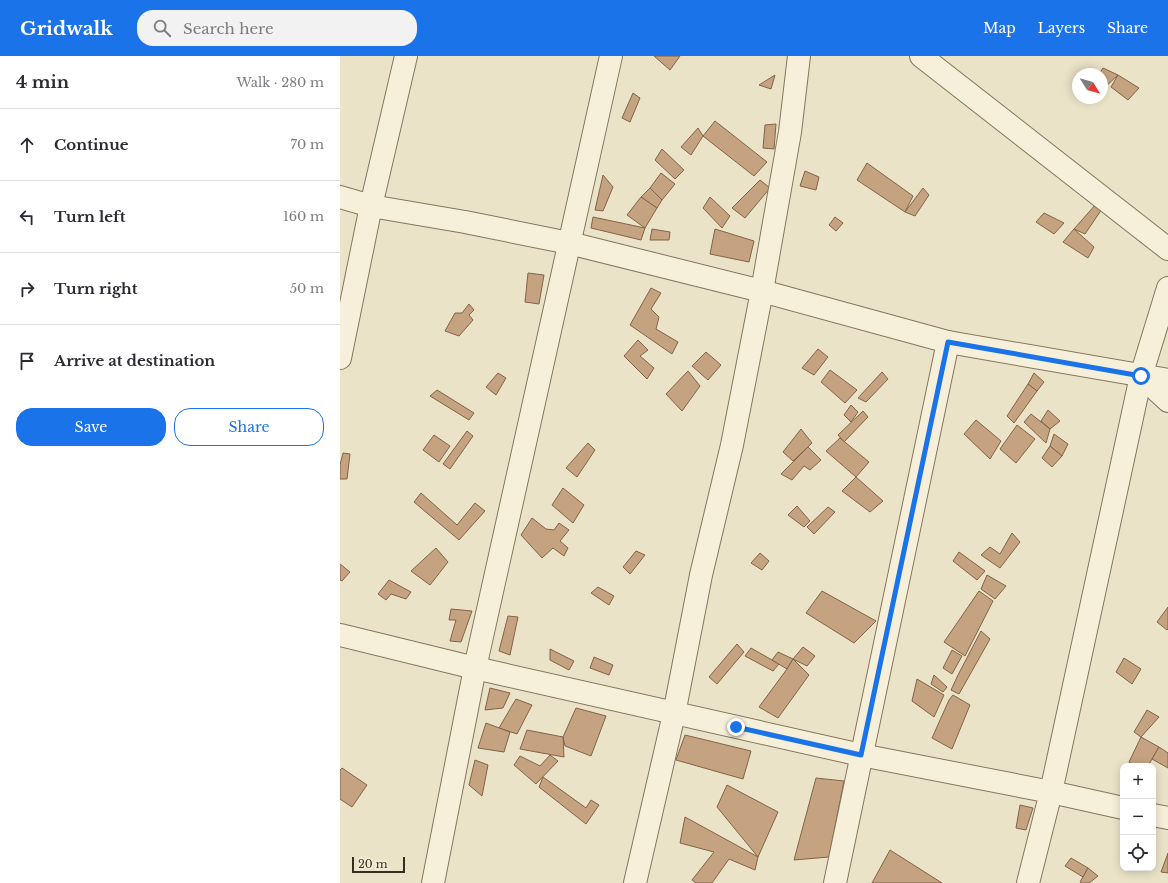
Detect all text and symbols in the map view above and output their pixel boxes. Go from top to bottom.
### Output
search box [137,10,417,46]
text: Gridwalk [20,17,113,40]
icon: search [151,17,173,39]
text: Search here [183,19,274,38]
text: Map [983,19,1016,37]
text: Layers [1038,19,1085,37]
text: Share [1107,19,1148,37]
north arrow [1072,68,1108,104]
text: 4 min [16,72,69,93]
text: Walk · 280 m [237,74,324,91]
icon: ahead [16,134,38,156]
text: Continue [54,135,129,154]
text: 70 m [291,136,324,153]
icon: left [16,206,38,228]
text: Turn left [54,207,125,226]
text: 160 m [283,208,324,225]
icon: right [16,278,38,300]
text: Turn right [54,279,137,298]
text: 50 m [290,280,324,297]
icon: arrive [16,350,38,372]
text: Arrive at destination [54,351,215,370]
route start [1132,367,1150,385]
button: Save [16,408,166,446]
button: Share [174,408,324,446]
route end [727,718,745,736]
map controls [1120,763,1156,871]
button: + [1120,763,1156,799]
button: − [1120,799,1156,835]
button: locate [1120,835,1156,871]
scale bar [352,855,405,874]
text: 20 m [358,857,388,871]

